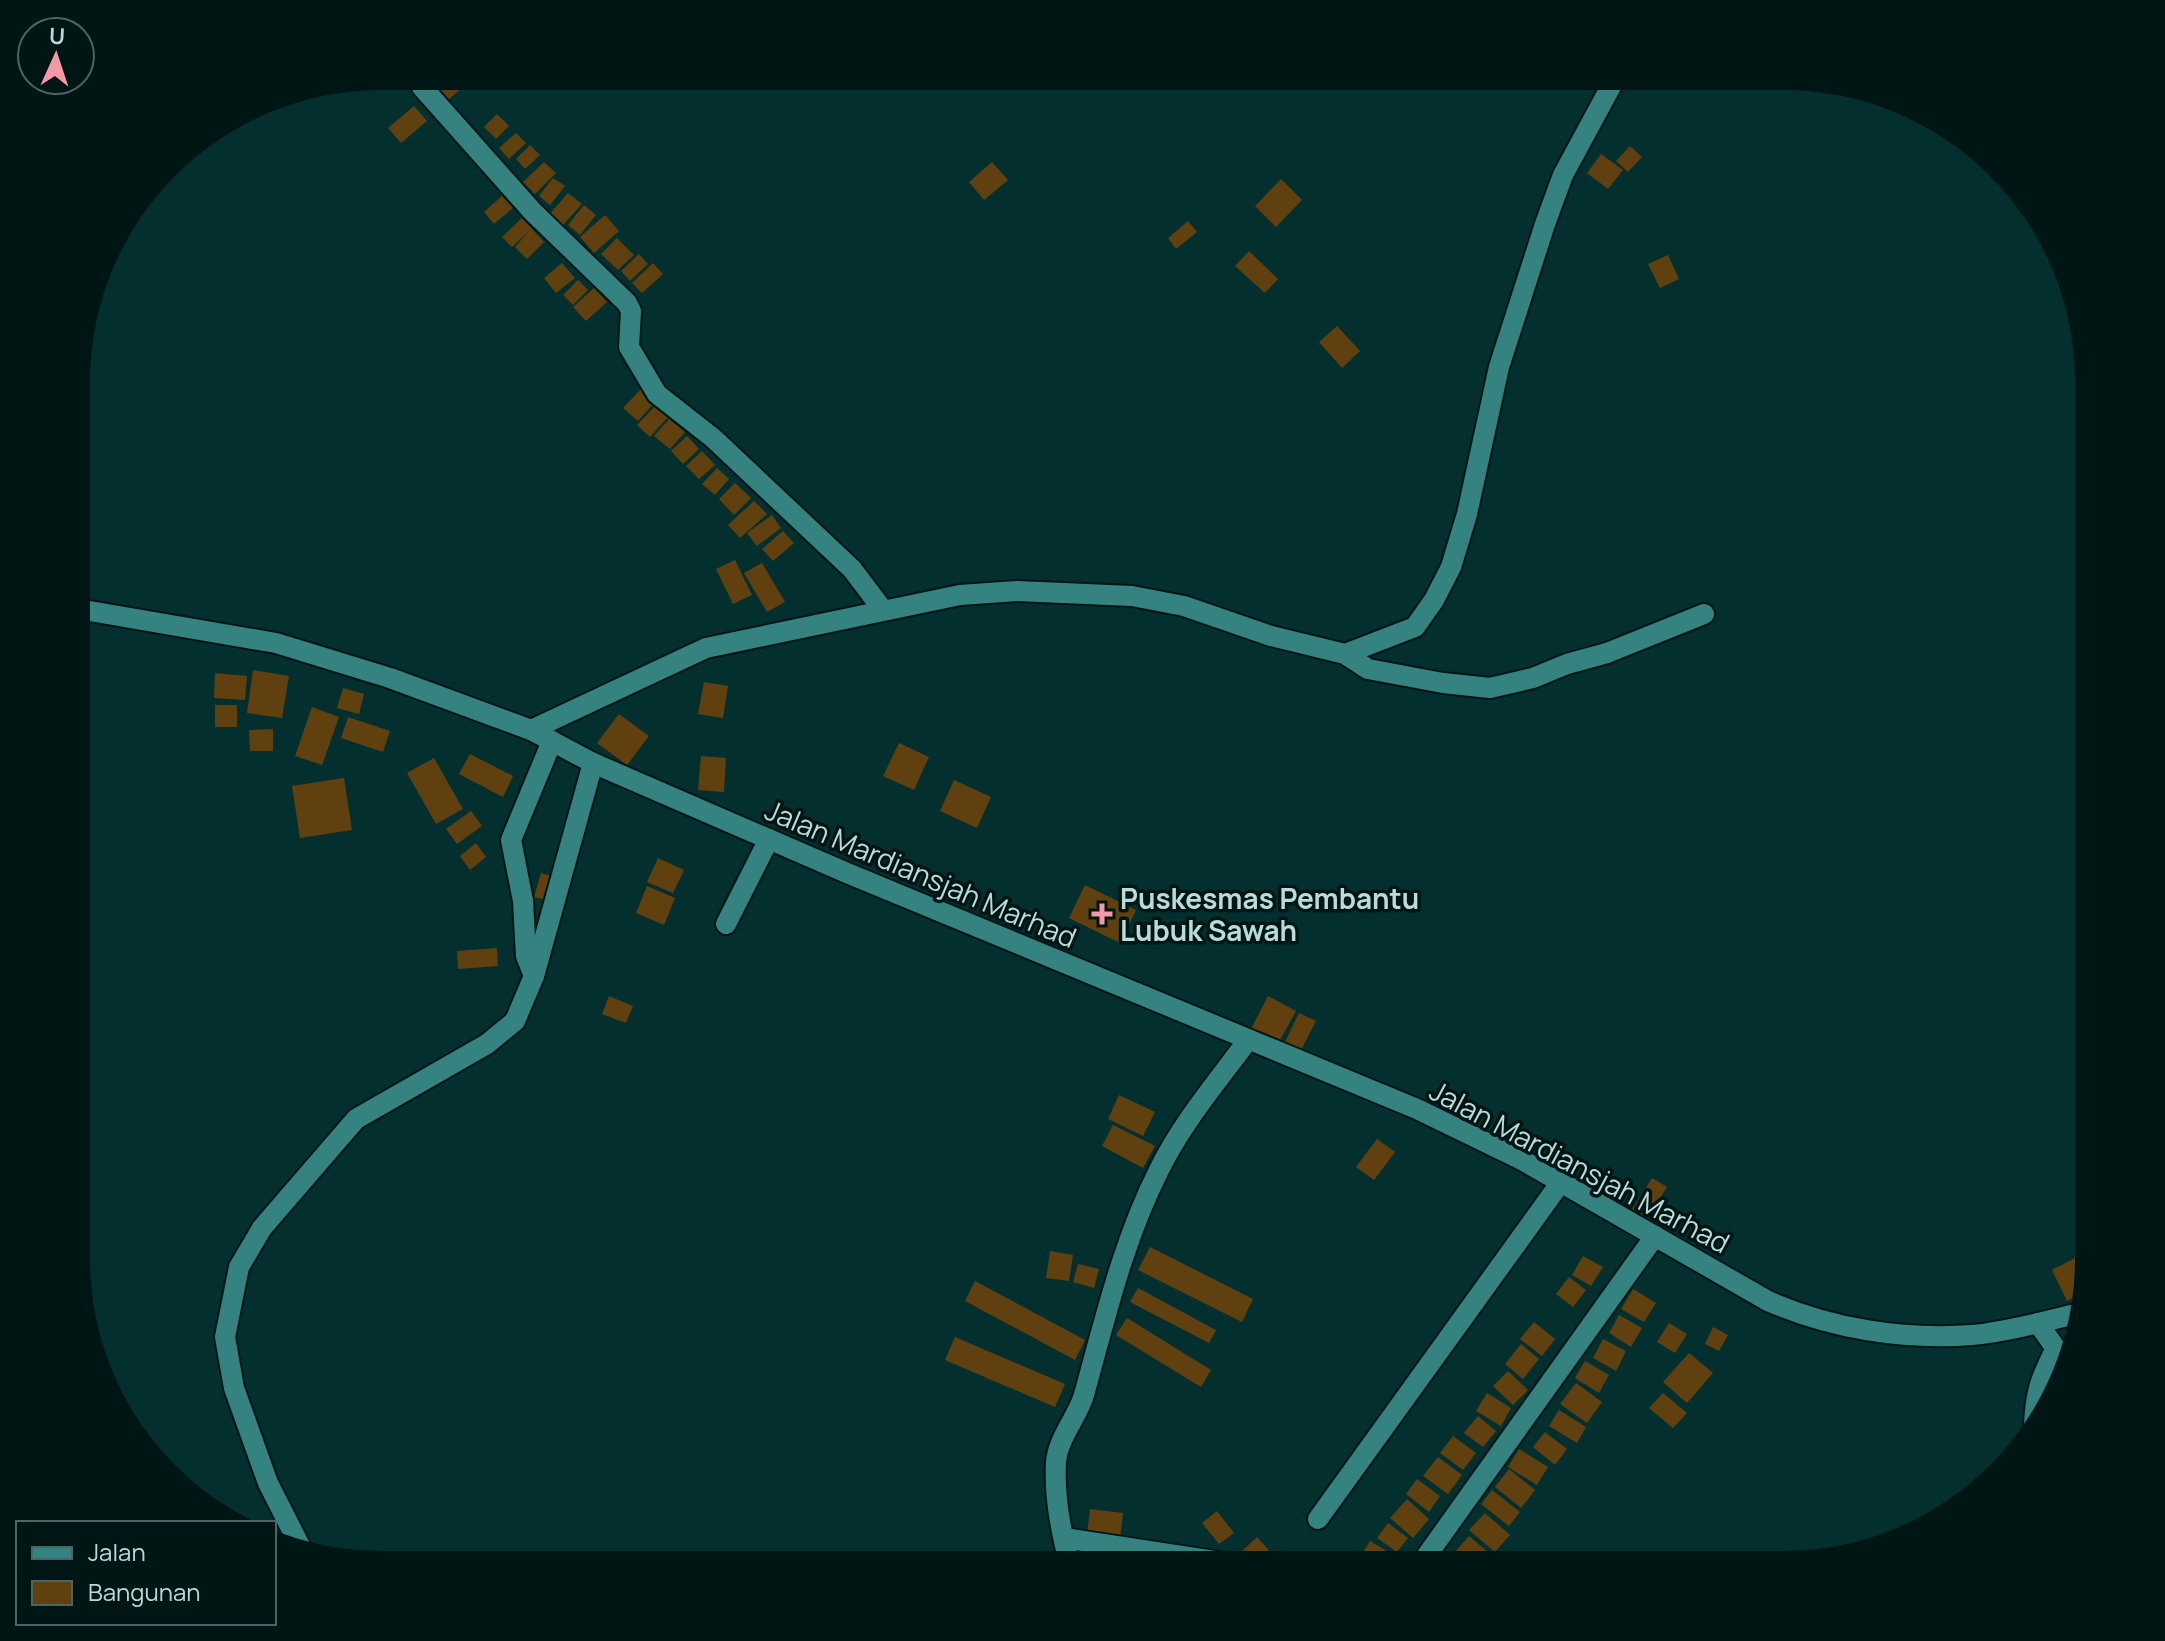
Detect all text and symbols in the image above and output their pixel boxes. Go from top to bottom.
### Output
north arrow [16,16,96,96]
text: U [48,21,66,51]
street label: Jalan Mardiansjah Marhad [760,790,1082,956]
place label: Puskesmas Pembantu Lubuk Sawah [1120,879,1419,949]
marker: Puskesmas Pembantu Lubuk Sawah [1091,903,1113,925]
street label: Jalan Mardiansjah Marhad [1423,1071,1737,1261]
legend [16,1521,276,1625]
text: Jalan [88,1535,146,1568]
text: Bangunan [88,1575,201,1608]

